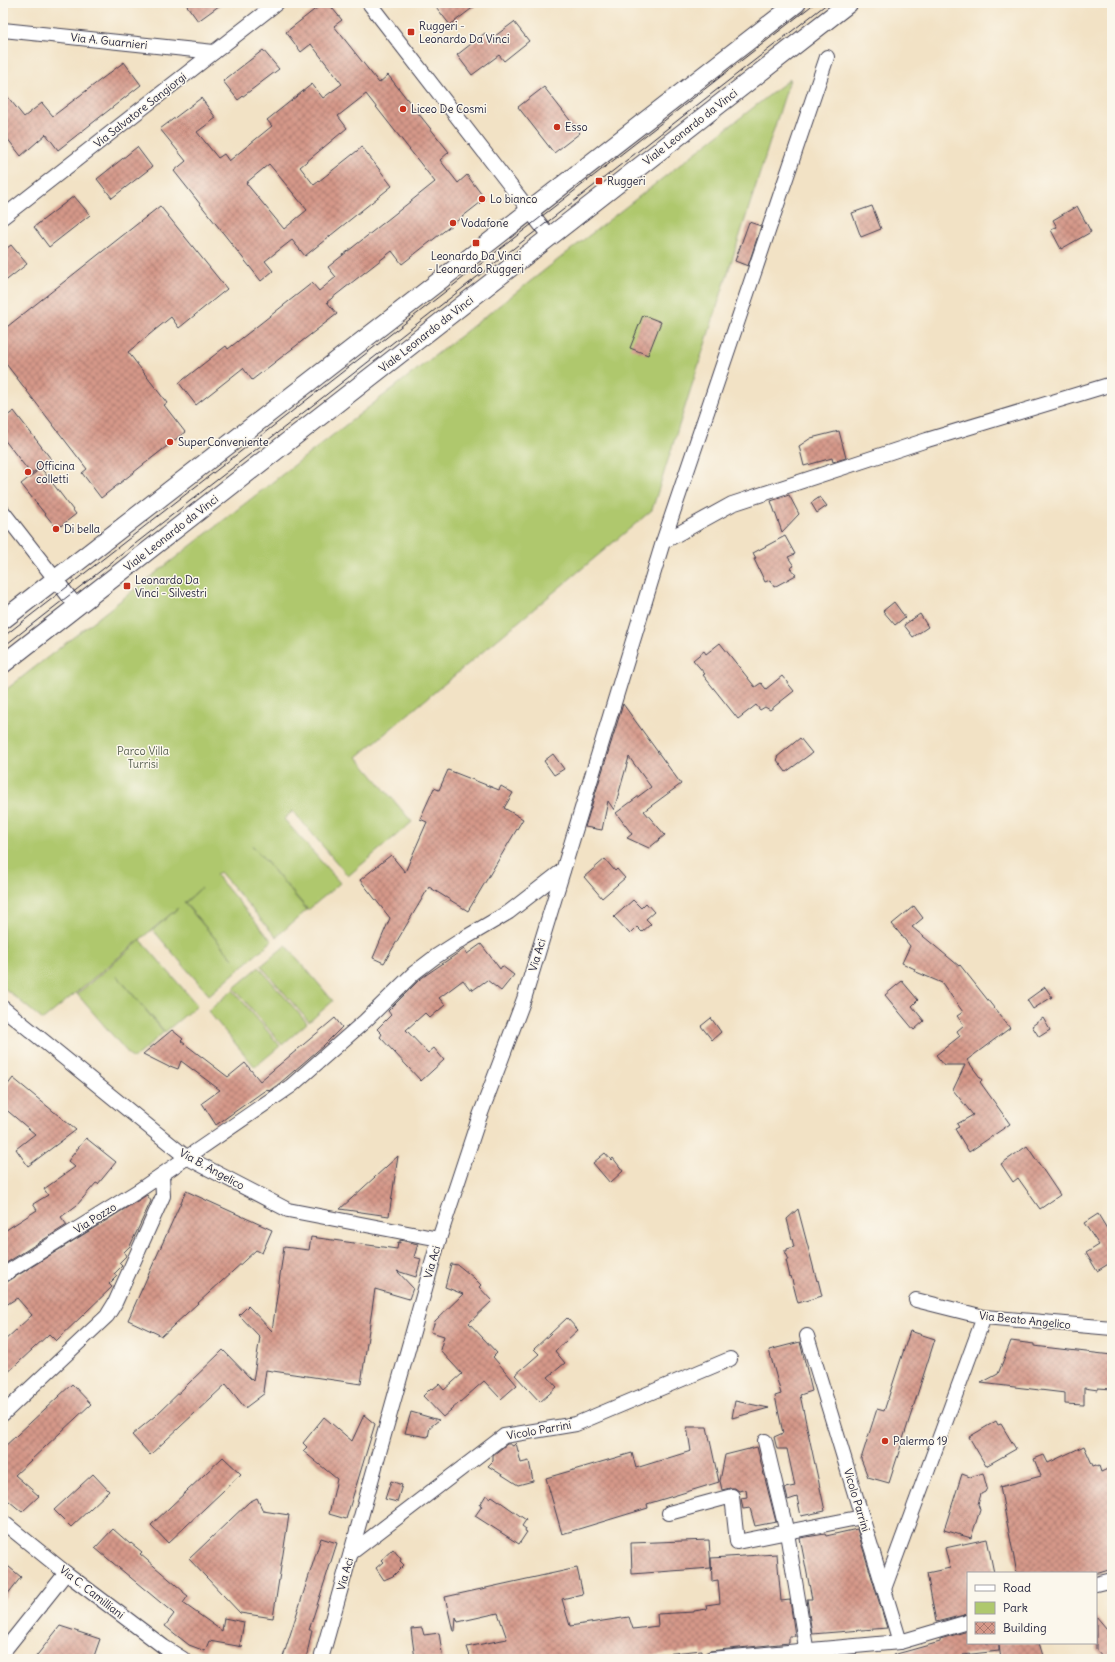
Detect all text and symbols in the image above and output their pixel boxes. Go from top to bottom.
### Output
place label: Ruggeri - Leonardo Da Vinci [419,19,510,46]
marker: Ruggeri - Leonardo Da Vinci [406,27,416,37]
street label: Via A. Guarnieri [70,30,148,52]
street label: Via Salvatore Sangiorgi [91,69,189,151]
street label: Viale Leonardo da Vinci [640,86,740,168]
place label: Liceo De Cosmi [411,102,486,116]
marker: Liceo De Cosmi [398,104,408,114]
place label: Esso [565,120,588,134]
marker: Esso [552,122,562,132]
place label: Ruggeri [607,174,645,188]
marker: Ruggeri [594,176,604,186]
place label: Lo bianco [490,192,538,206]
marker: Lo bianco [477,194,487,204]
place label: Vodafone [461,216,508,230]
marker: Vodafone [448,218,458,228]
marker: Leonardo Da Vinci - Leonardo Ruggeri [471,238,481,248]
place label: Leonardo Da Vinci - Leonardo Ruggeri [428,249,524,276]
street label: Viale Leonardo da Vinci [376,293,476,375]
place label: SuperConveniente [178,435,269,449]
marker: SuperConveniente [165,437,175,447]
place label: Officina colletti [36,459,75,486]
marker: Officina colletti [23,467,33,477]
street label: Viale Leonardo da Vinci [121,492,221,574]
place label: Di bella [64,522,100,536]
marker: Di bella [51,524,61,534]
place label: Leonardo Da Vinci - Silvestri [135,573,207,600]
marker: Leonardo Da Vinci - Silvestri [122,581,132,591]
park label: Parco Villa Turrisi [117,744,169,771]
street label: Via Aci [525,937,549,973]
street label: Via B. Angelico [177,1145,247,1193]
street label: Via Pozzo [71,1200,119,1236]
street label: Via Aci [421,1244,443,1280]
street label: Via Beato Angelico [978,1308,1072,1332]
street label: Vicolo Parrini [506,1417,572,1443]
place label: Palermo 19 [893,1434,948,1448]
marker: Palermo 19 [880,1436,890,1446]
street label: Vicolo Parrini [841,1467,873,1533]
street label: Via Aci [334,1556,356,1592]
street label: Via C. Camilliani [57,1562,127,1622]
legend [967,1572,1097,1644]
text: Road [1003,1580,1031,1595]
text: Park [1003,1600,1028,1615]
text: Building [1003,1620,1047,1635]

